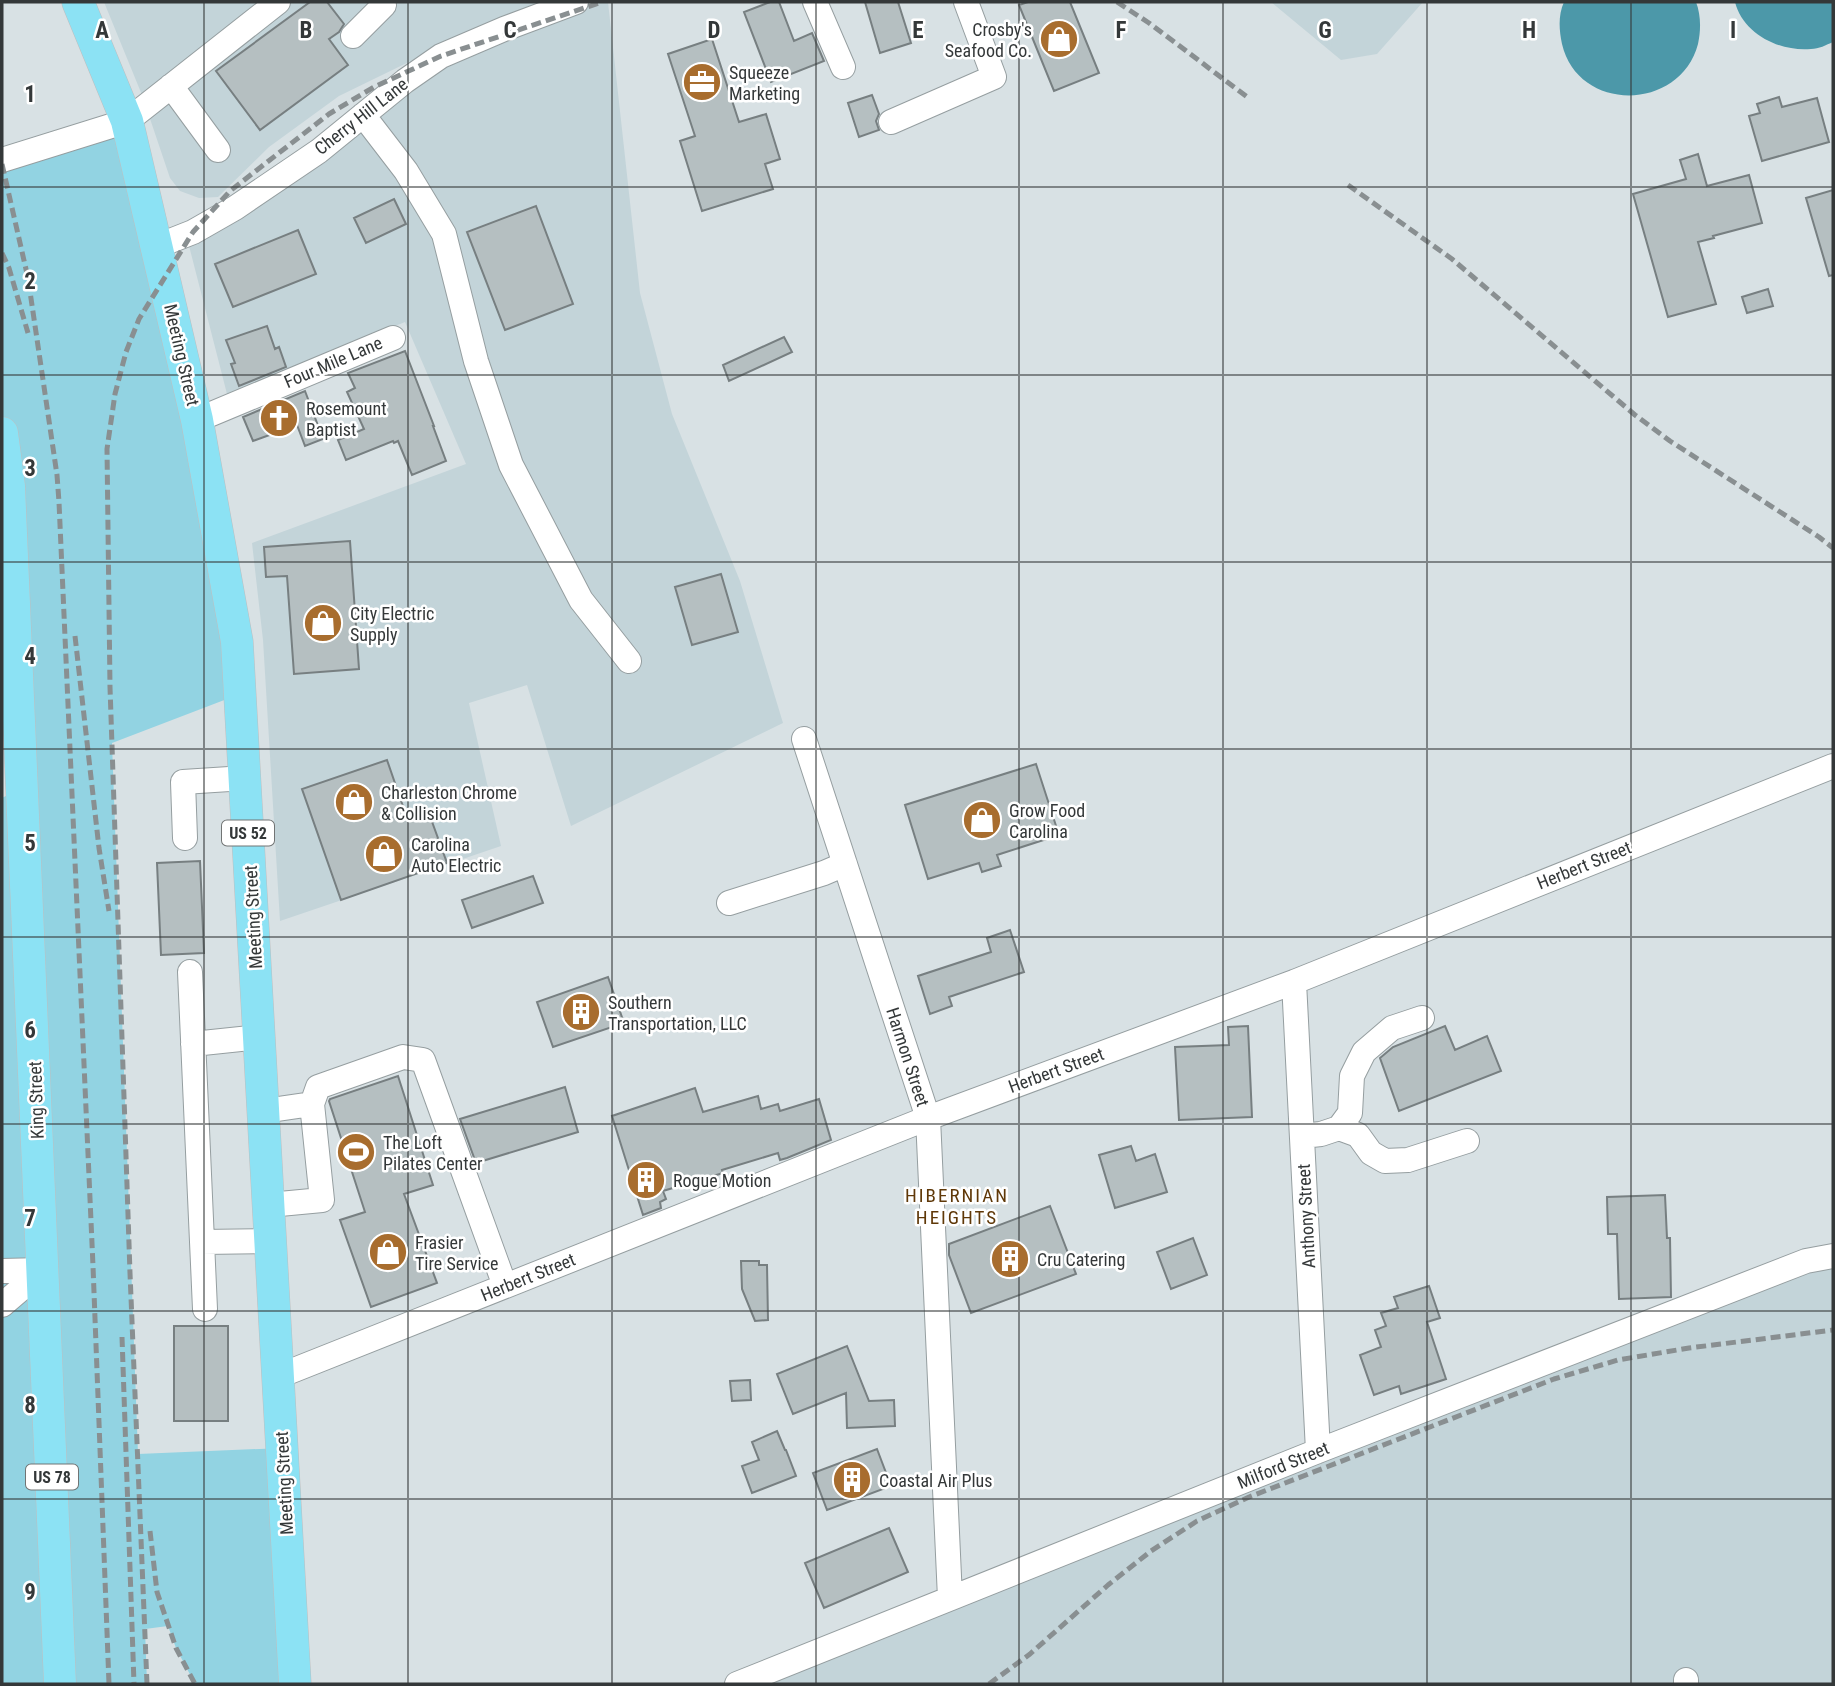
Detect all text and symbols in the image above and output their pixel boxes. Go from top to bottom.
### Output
text: A [95,17,109,44]
text: B [300,17,312,44]
text: C [503,17,517,44]
text: D [708,17,721,44]
text: E [912,17,924,44]
text: F [1116,17,1127,44]
text: G [1318,17,1332,44]
text: H [1522,17,1536,44]
text: I [1730,17,1736,44]
shop icon: Crosby's Seafood Co. [1038,18,1080,60]
place label: Crosby's Seafood Co. [945,19,1032,61]
office icon: Squeeze Marketing [681,61,723,103]
place label: Squeeze Marketing [729,62,800,104]
street label: Cherry Hill Lane [310,73,412,159]
text: 1 [24,81,36,108]
text: 2 [24,268,36,295]
street label: Meeting Street [160,302,204,408]
street label: Four Mile Lane [281,332,385,392]
church icon: Rosemount Baptist [258,397,300,439]
place label: Rosemount Baptist [306,398,387,440]
text: 3 [24,455,36,482]
shop icon: City Electric Supply [302,602,344,644]
place label: City Electric Supply [350,603,434,645]
text: 4 [24,643,36,670]
shop icon: Charleston Chrome & Collision [333,781,375,823]
place label: Charleston Chrome & Collision [381,782,517,824]
shop icon: Grow Food Carolina [961,799,1003,841]
place label: Grow Food Carolina [1009,800,1085,842]
road number: US 52 [222,820,274,846]
text: 5 [24,830,36,857]
shop icon: Carolina Auto Electric [363,833,405,875]
place label: Carolina Auto Electric [411,834,501,876]
street label: Herbert Street [1534,837,1634,893]
street label: Meeting Street [240,865,266,969]
building icon: Southern Transportation, LLC [560,991,602,1033]
place label: Southern Transportation, LLC [608,992,747,1034]
street label: Harmon Street [882,1005,934,1109]
text: 6 [24,1017,36,1044]
street label: Herbert Street [1005,1043,1107,1097]
street label: King Street [24,1061,48,1139]
sports icon: The Loft Pilates Center [335,1131,377,1173]
place label: The Loft Pilates Center [383,1132,483,1174]
building icon: Rogue Motion [625,1159,667,1201]
street label: Anthony Street [1293,1163,1319,1269]
place label: Rogue Motion [673,1170,772,1191]
district label: HIBERNIAN HEIGHTS [905,1184,1009,1229]
text: 7 [24,1205,36,1232]
shop icon: Frasier Tire Service [367,1231,409,1273]
place label: Frasier Tire Service [415,1232,498,1274]
building icon: Cru Catering [989,1238,1031,1280]
street label: Herbert Street [478,1249,578,1305]
place label: Cru Catering [1037,1249,1125,1270]
text: 8 [24,1392,36,1419]
street label: Meeting Street [271,1431,297,1535]
street label: Milford Street [1234,1437,1332,1493]
building icon: Coastal Air Plus [831,1459,873,1501]
road number: US 78 [26,1464,78,1490]
place label: Coastal Air Plus [879,1470,992,1491]
text: 9 [24,1579,36,1606]

